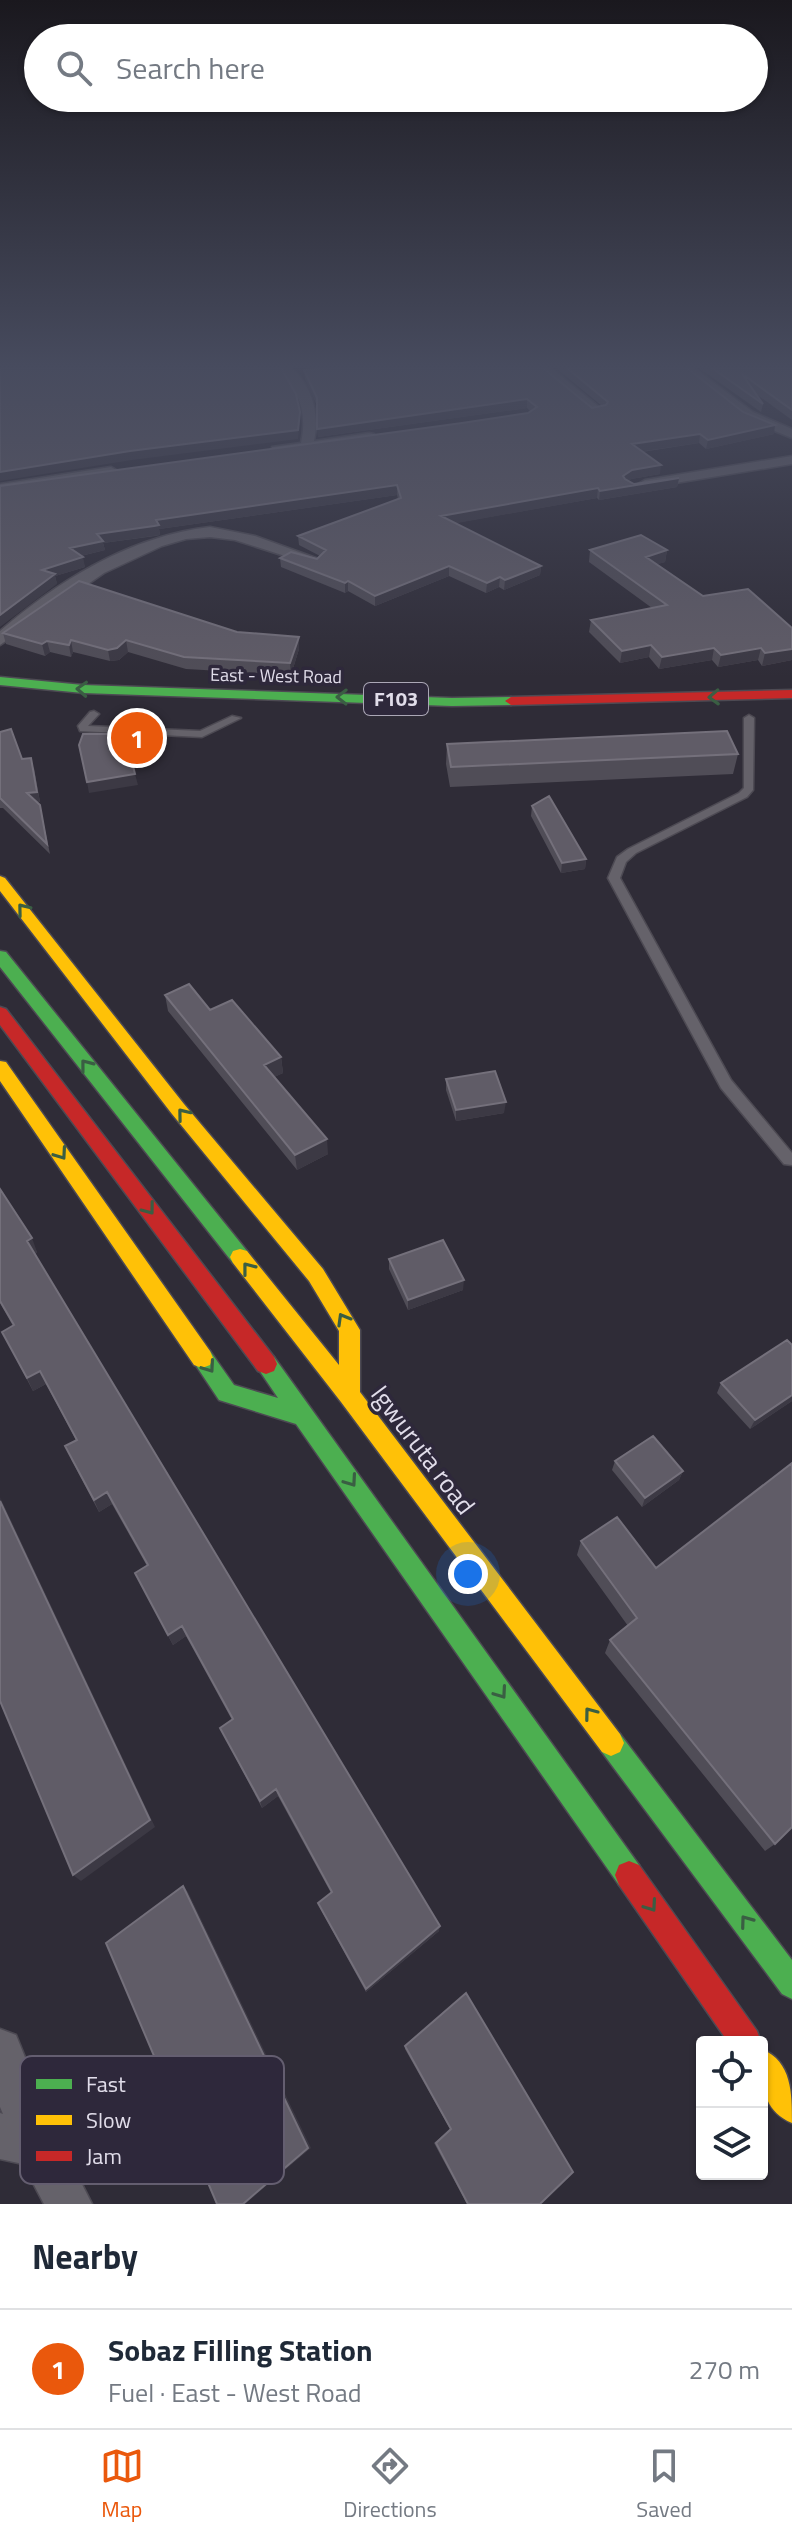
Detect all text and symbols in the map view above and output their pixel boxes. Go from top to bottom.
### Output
search box [24,24,768,112]
text: Search here [116,45,265,91]
icon: search [52,46,96,90]
street label: East - West Road [210,661,342,690]
one-way arrow [75,681,88,698]
road number: F103 [364,683,428,715]
one-way arrow [707,688,720,705]
one-way arrow [335,689,348,706]
pin: 1 [111,708,163,768]
one-way arrow [19,904,33,919]
one-way arrow [82,1059,96,1074]
one-way arrow [178,1109,193,1124]
one-way arrow [51,1145,66,1159]
one-way arrow [139,1200,153,1215]
one-way arrow [243,1263,258,1277]
one-way arrow [337,1313,353,1328]
one-way arrow [199,1359,214,1373]
street label: Igwuruta road [362,1377,485,1523]
one-way arrow [341,1472,356,1486]
your location [448,1554,488,1594]
one-way arrow [491,1685,506,1699]
one-way arrow [585,1708,599,1722]
one-way arrow [641,1897,656,1912]
one-way arrow [741,1915,756,1930]
map controls [696,2036,768,2180]
button: locate [696,2036,768,2108]
legend [20,2056,284,2184]
text: Fast [86,2067,126,2101]
text: Slow [86,2103,132,2137]
button: layers [696,2108,768,2180]
text: Jam [86,2139,122,2173]
text: Nearby [32,2230,138,2282]
text: Sobaz Filling Station [108,2327,373,2373]
text: 1 [51,2350,65,2389]
text: 270 m [689,2350,760,2389]
text: Fuel · East - West Road [108,2373,362,2412]
tab: Map [100,2444,144,2526]
tab: Directions [343,2444,437,2526]
tab: Saved [636,2444,692,2526]

